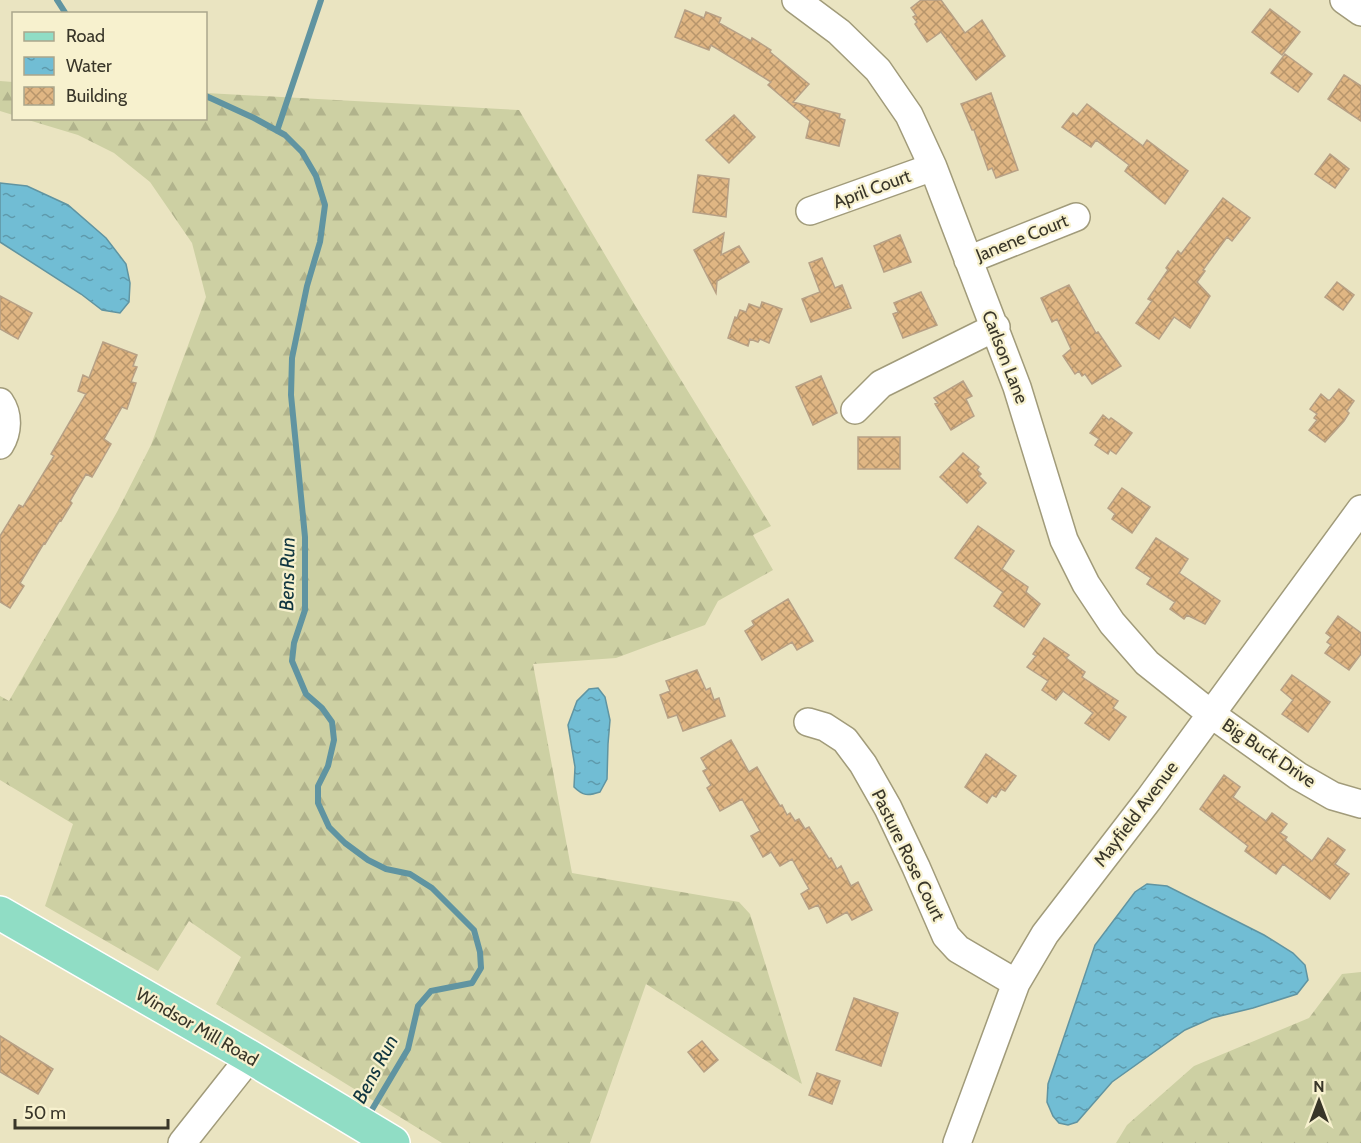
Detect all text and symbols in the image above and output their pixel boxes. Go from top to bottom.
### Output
legend [12,12,207,120]
text: Road [66,25,105,47]
text: Water [66,55,112,77]
text: Building [66,85,128,107]
street label: April Court [830,165,914,213]
street label: Janene Court [972,210,1071,267]
street label: Carlson Lane [977,307,1033,407]
water label: Bens Run [274,537,300,611]
street label: Big Buck Drive [1218,714,1320,792]
street label: Mayfield Avenue [1089,757,1183,871]
street label: Pasture Rose Court [867,786,949,924]
street label: Windsor Mill Road [132,983,262,1071]
water label: Bens Run [347,1031,403,1107]
north arrow [1289,1071,1349,1131]
text: N [1313,1077,1325,1096]
scale bar [15,1092,168,1130]
text: 50 m [24,1102,66,1124]

